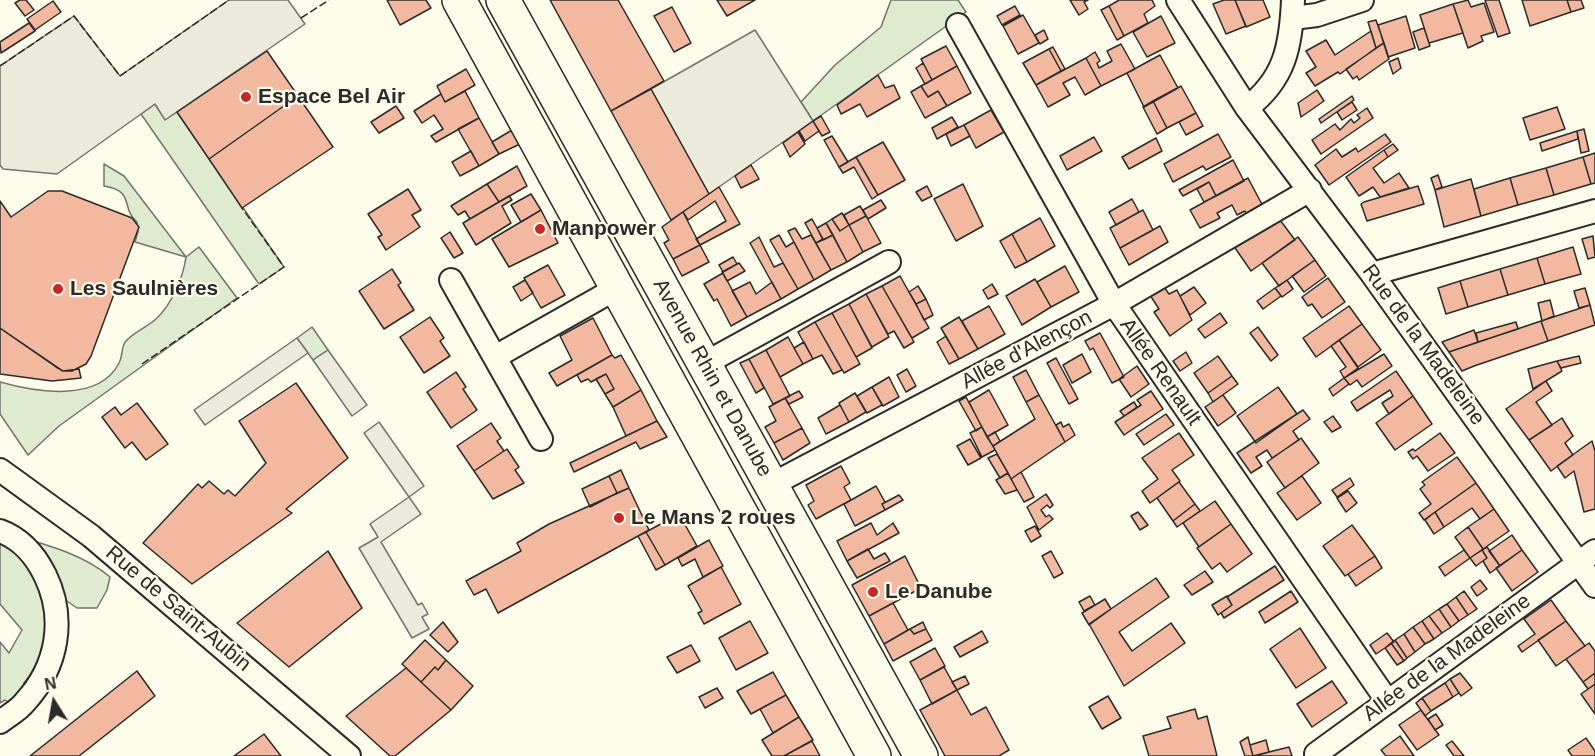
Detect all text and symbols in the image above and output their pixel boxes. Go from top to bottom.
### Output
place label: Espace Bel Air [258,84,405,110]
marker: Espace Bel Air [239,90,253,104]
place label: Manpower [552,216,656,242]
marker: Manpower [533,222,547,236]
street label: Rue de la Madeleine [1356,260,1490,430]
street label: Avenue Rhin et Danube [647,275,777,481]
place label: Les Saulnières [70,276,218,302]
marker: Les Saulnières [51,282,65,296]
street label: Allée d'Alençon [957,305,1097,395]
street label: Allée Renault [1114,314,1206,430]
place label: Le Mans 2 roues [631,505,796,531]
marker: Le Mans 2 roues [612,511,626,525]
street label: Rue de Saint-Aubin [100,541,256,677]
place label: Le Danube [885,579,992,605]
marker: Le Danube [866,585,880,599]
street label: Allée de la Madeleine [1358,589,1536,727]
north arrow [24,672,84,732]
text: N [43,674,58,693]

